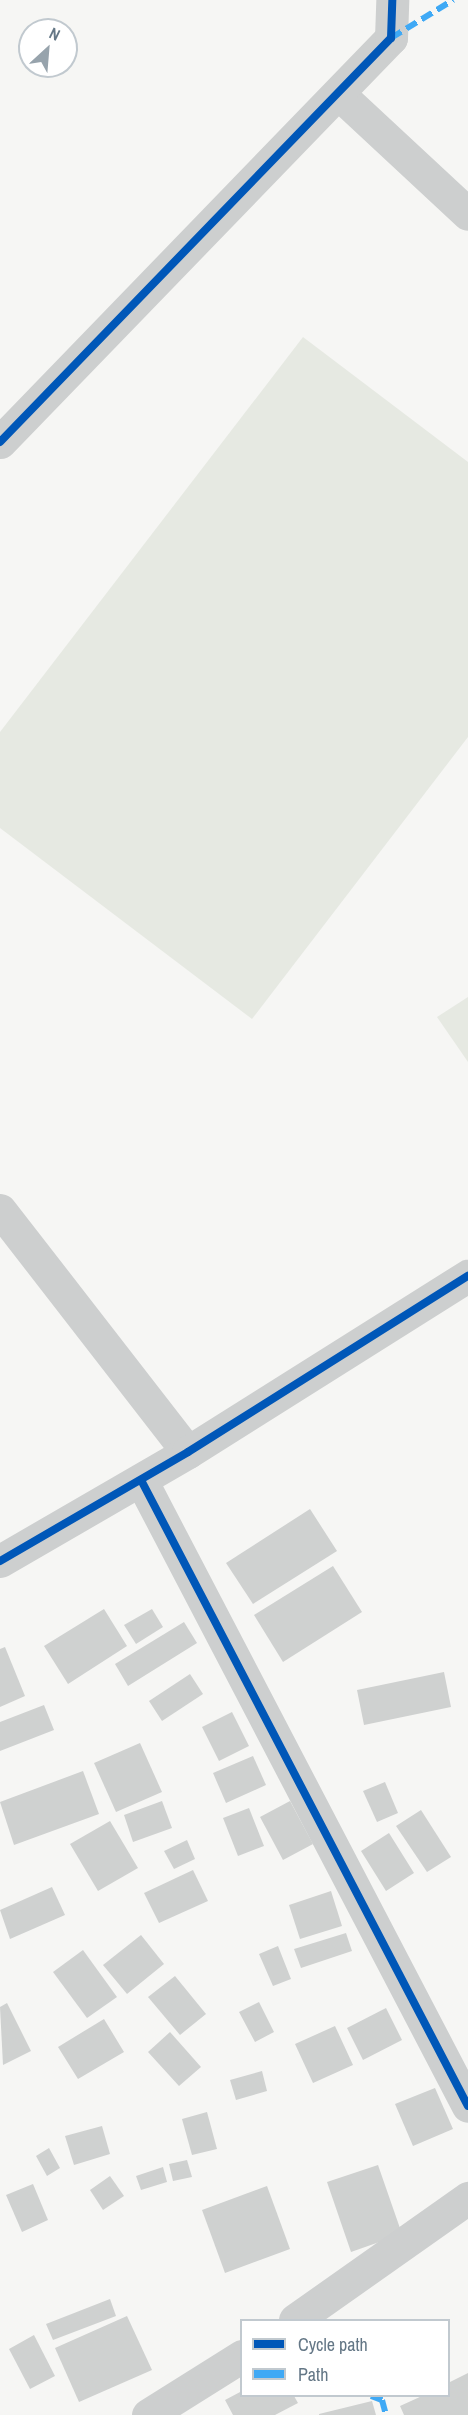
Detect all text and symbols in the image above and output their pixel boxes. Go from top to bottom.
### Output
north arrow [18,18,78,78]
text: N [46,22,64,46]
legend [240,2319,450,2397]
text: Cycle path [298,2332,368,2357]
text: Path [298,2362,328,2387]

